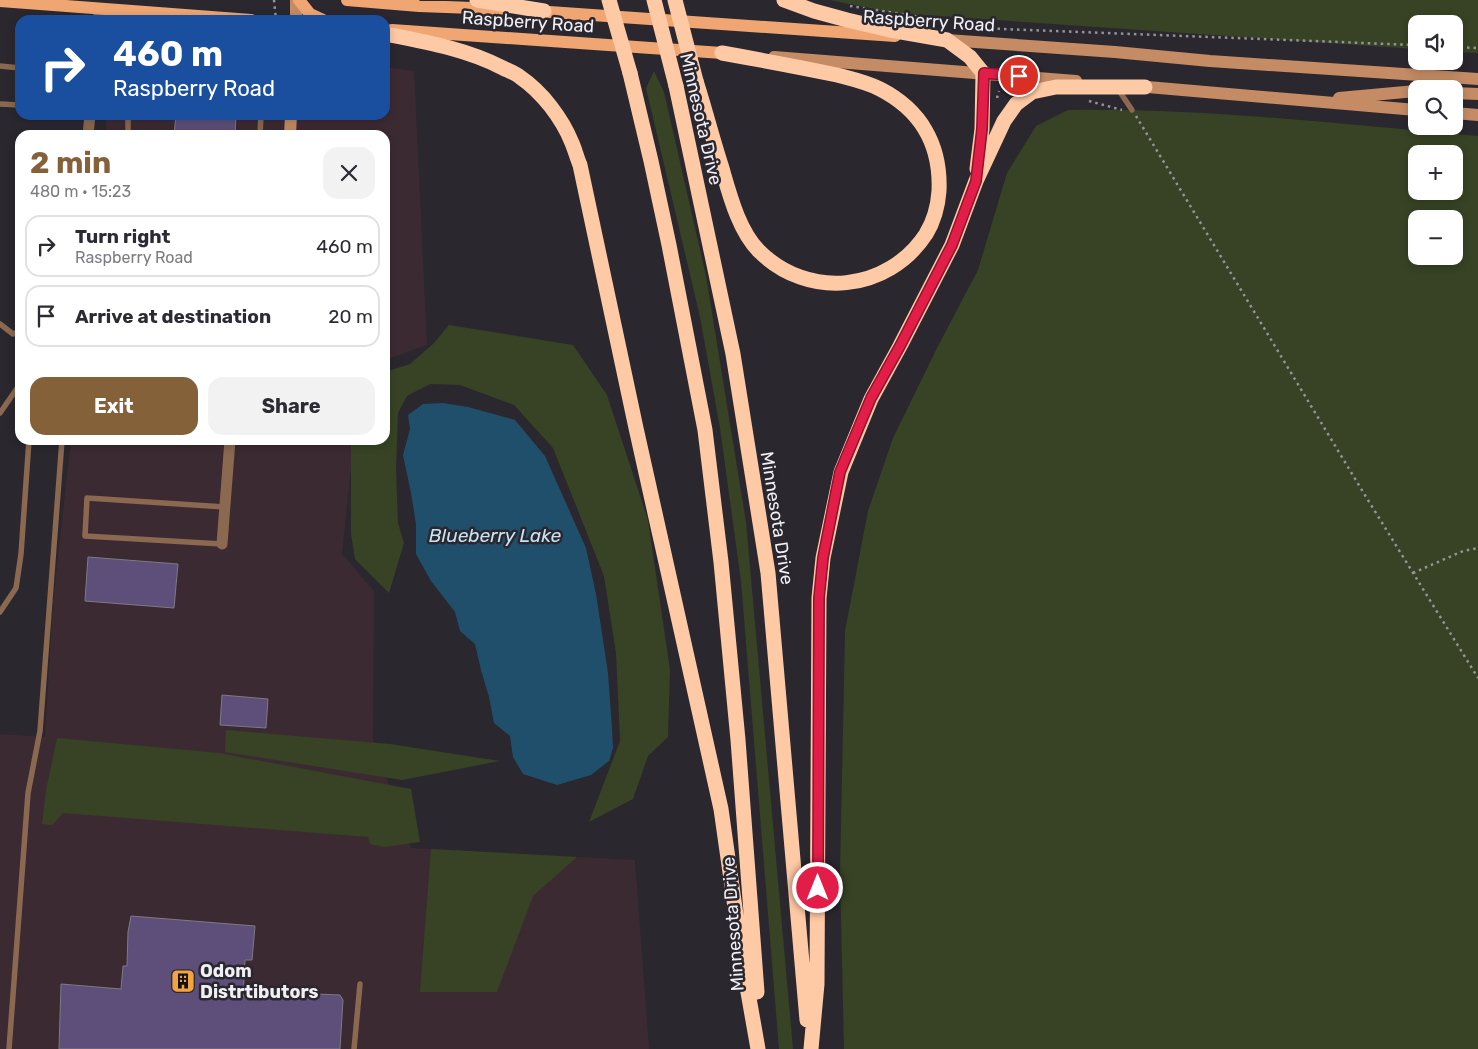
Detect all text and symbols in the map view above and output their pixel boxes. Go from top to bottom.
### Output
street label: Raspberry Road [862,5,996,37]
street label: Raspberry Road [461,6,595,38]
map controls [1408,15,1463,265]
button: sound [1408,15,1463,70]
text: 460 m [113,33,223,75]
icon: right [30,35,95,100]
street label: Minnesota Drive [675,51,727,187]
pin [998,55,1040,97]
icon: arrive [1005,62,1033,90]
text: Raspberry Road [113,75,275,102]
button: search [1408,80,1463,135]
text: 2 min [30,145,111,181]
button: + [1408,145,1463,200]
button: close [323,147,375,199]
text: 480 m · 15:23 [30,182,131,201]
button: − [1408,210,1463,265]
text: Turn right [75,225,170,248]
icon: right [32,232,60,260]
text: 460 m [316,235,373,258]
text: Raspberry Road [75,248,193,267]
icon: arrive [32,302,60,330]
text: Arrive at destination [75,305,271,328]
text: 20 m [328,305,373,328]
button: Exit [30,377,198,435]
button: Share [208,377,375,435]
street label: Minnesota Drive [756,450,798,586]
water label: Blueberry Lake [429,524,562,547]
street label: Minnesota Drive [717,856,749,992]
position arrow [791,861,843,913]
place label: Odom Distrtibutors [200,960,319,1003]
building icon: Odom Distrtibutors [170,968,196,994]

